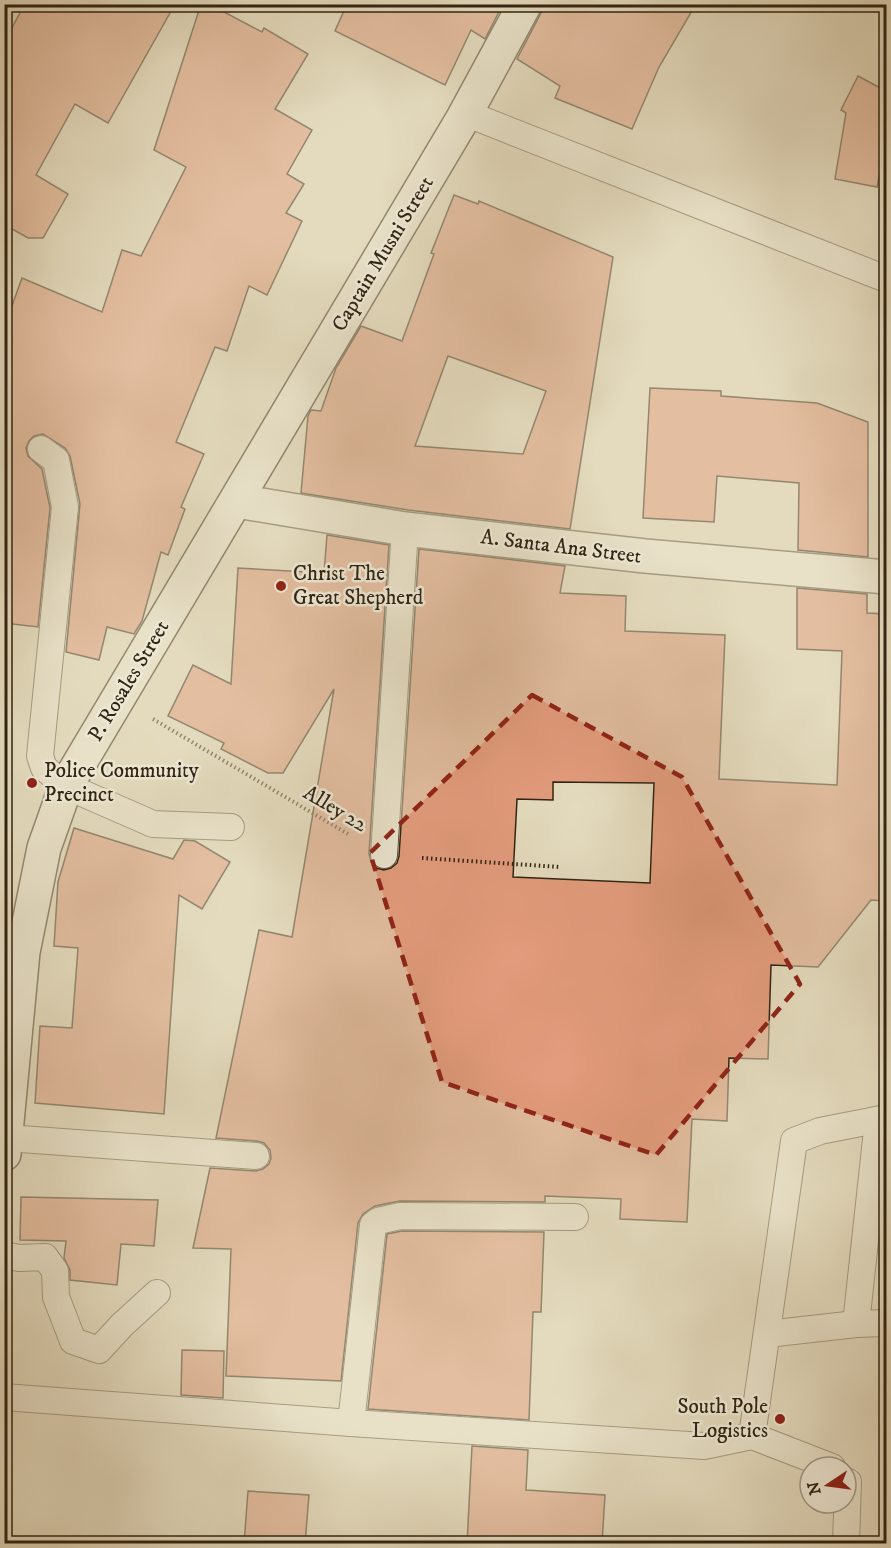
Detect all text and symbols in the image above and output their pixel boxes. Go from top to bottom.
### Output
street label: Captain Musni Street [326,171,440,336]
street label: A. Santa Ana Street [479,524,643,570]
place label: Christ The Great Shepherd [293,561,424,611]
marker: Christ The Great Shepherd [274,579,288,593]
street label: P. Rosales Street [83,615,175,746]
place label: Police Community Precinct [44,758,200,808]
marker: Police Community Precinct [25,776,39,790]
street label: Alley 22 [298,780,372,838]
place label: South Pole Logistics [678,1394,768,1444]
marker: South Pole Logistics [773,1412,787,1426]
north arrow [798,1455,858,1515]
text: N [803,1479,826,1497]

